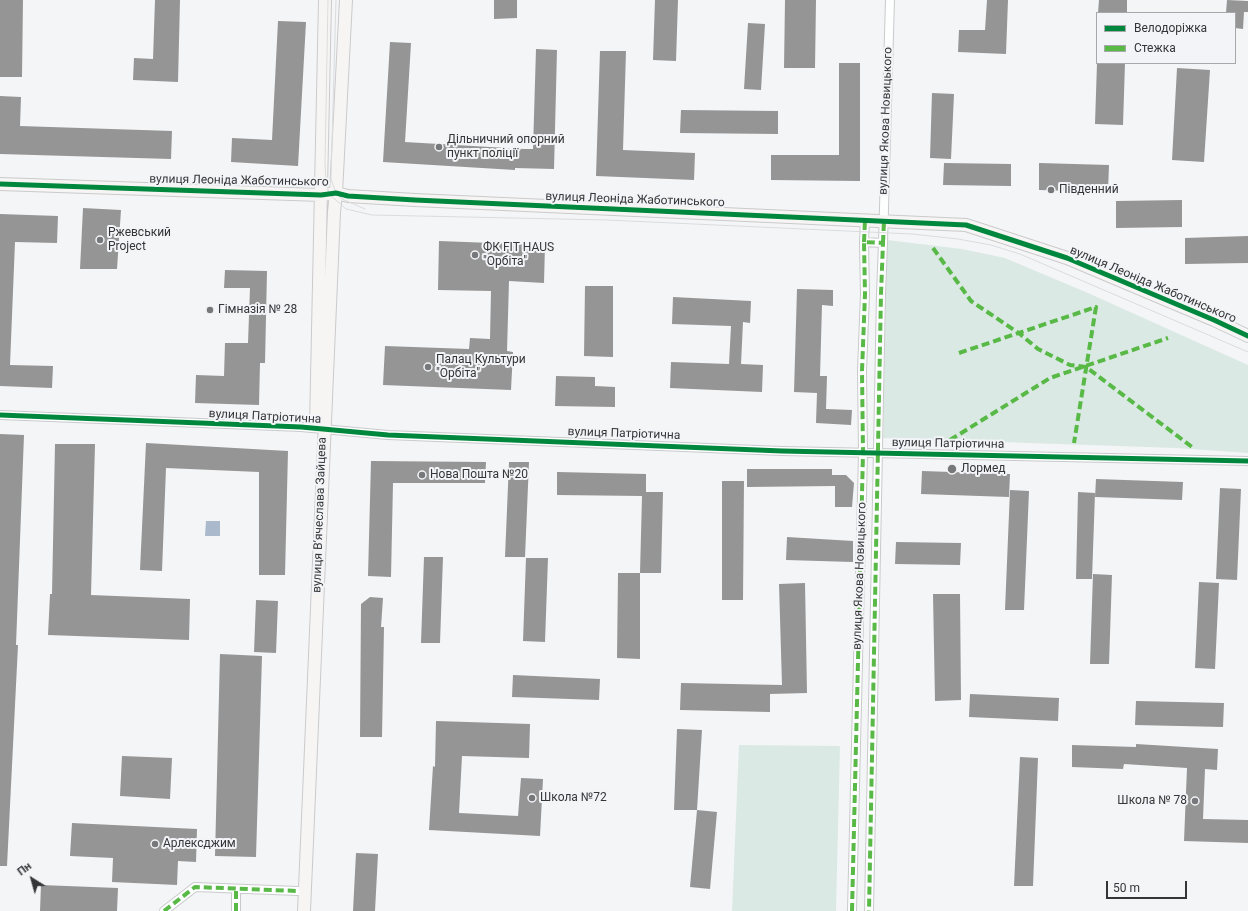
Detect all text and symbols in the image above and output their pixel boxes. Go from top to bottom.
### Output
legend [1096,12,1236,64]
text: Велодоріжка [1134,21,1207,35]
text: Стежка [1134,41,1176,55]
street label: вулиця Якова Новицького [876,47,896,195]
place label: Дільничний опорний пункт поліції [447,133,565,161]
marker: Дільничний опорний пункт поліції [434,142,444,152]
street label: вулиця Леоніда Жаботинського [149,172,329,190]
place label: Південний [1059,183,1119,197]
marker: Південний [1046,185,1056,195]
street label: вулиця Леоніда Жаботинського [545,190,725,210]
place label: Ржевський Project [108,226,171,254]
marker: Ржевський Project [95,235,105,245]
place label: ФК FIT HAUS "Орбіта" [483,241,554,269]
street label: вулиця Леоніда Жаботинського [1068,243,1238,327]
marker: ФК FIT HAUS "Орбіта" [470,250,480,260]
place label: Гімназія № 28 [218,303,297,317]
marker: Гімназія № 28 [205,305,215,315]
place label: Палац Культури "Орбіта" [436,353,526,381]
marker: Палац Культури "Орбіта" [423,362,433,372]
street label: вулиця Патріотична [208,407,322,427]
street label: вулиця Патріотична [567,425,681,443]
street label: вулиця Патріотична [892,436,1004,452]
street label: вулиця Вʼячеслава Зайцева [310,437,330,593]
place label: Лормед [961,462,1006,476]
marker: Лормед [946,463,958,475]
place label: Нова Пошта №20 [430,468,528,482]
marker: Нова Пошта №20 [417,470,427,480]
street label: вулиця Якова Новицького [850,502,870,650]
place label: Школа №72 [540,791,607,805]
marker: Школа №72 [527,793,537,803]
place label: Школа № 78 [1117,794,1187,808]
marker: Школа № 78 [1190,796,1200,806]
place label: Арлексджим [163,837,236,851]
marker: Арлексджим [150,839,160,849]
north arrow [12,859,52,899]
text: Пн [15,860,34,878]
scale bar [1108,873,1189,899]
text: 50 m [1113,881,1140,895]

